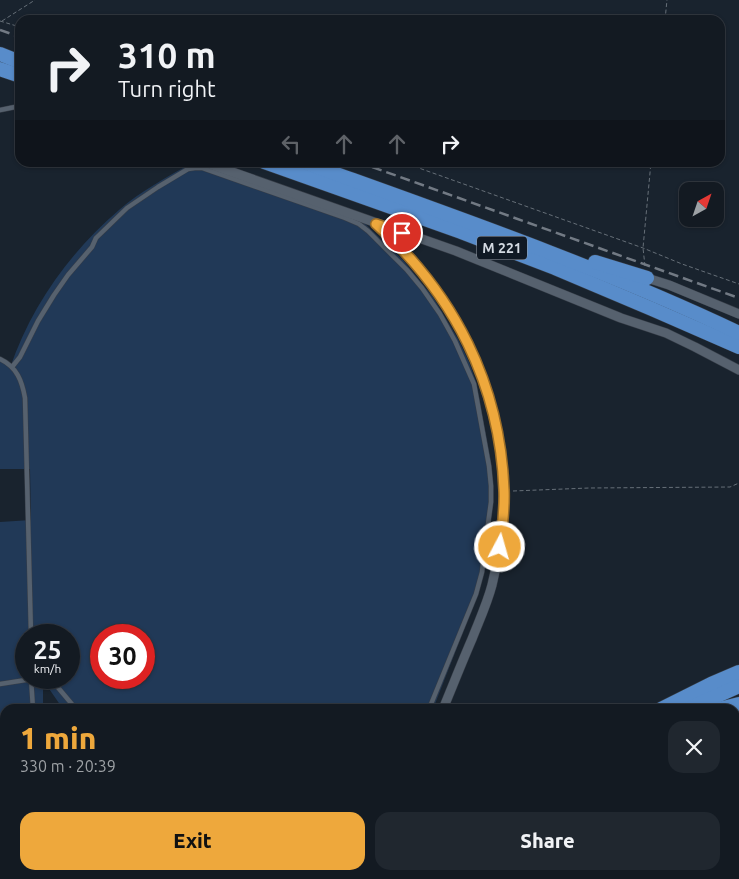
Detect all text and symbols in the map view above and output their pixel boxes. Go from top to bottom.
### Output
icon: right [35,35,100,100]
text: 310 m [118,35,216,75]
text: Turn right [118,76,216,101]
icon: left [277,130,305,158]
icon: ahead [330,130,358,158]
icon: ahead [383,130,411,158]
icon: right [436,130,464,158]
north arrow [679,182,724,228]
map controls [679,182,724,227]
pin [381,212,423,254]
icon: arrive [388,219,416,247]
road number: M 221 [477,237,527,260]
position arrow [473,520,525,572]
speed limit sign: 30 [90,624,155,689]
text: 25 [33,636,62,664]
text: km/h [34,662,61,675]
text: 1 min [20,721,96,755]
button: close [668,721,720,773]
text: 330 m · 20:39 [20,757,116,775]
button: Exit [20,812,365,870]
button: Share [375,812,720,870]

